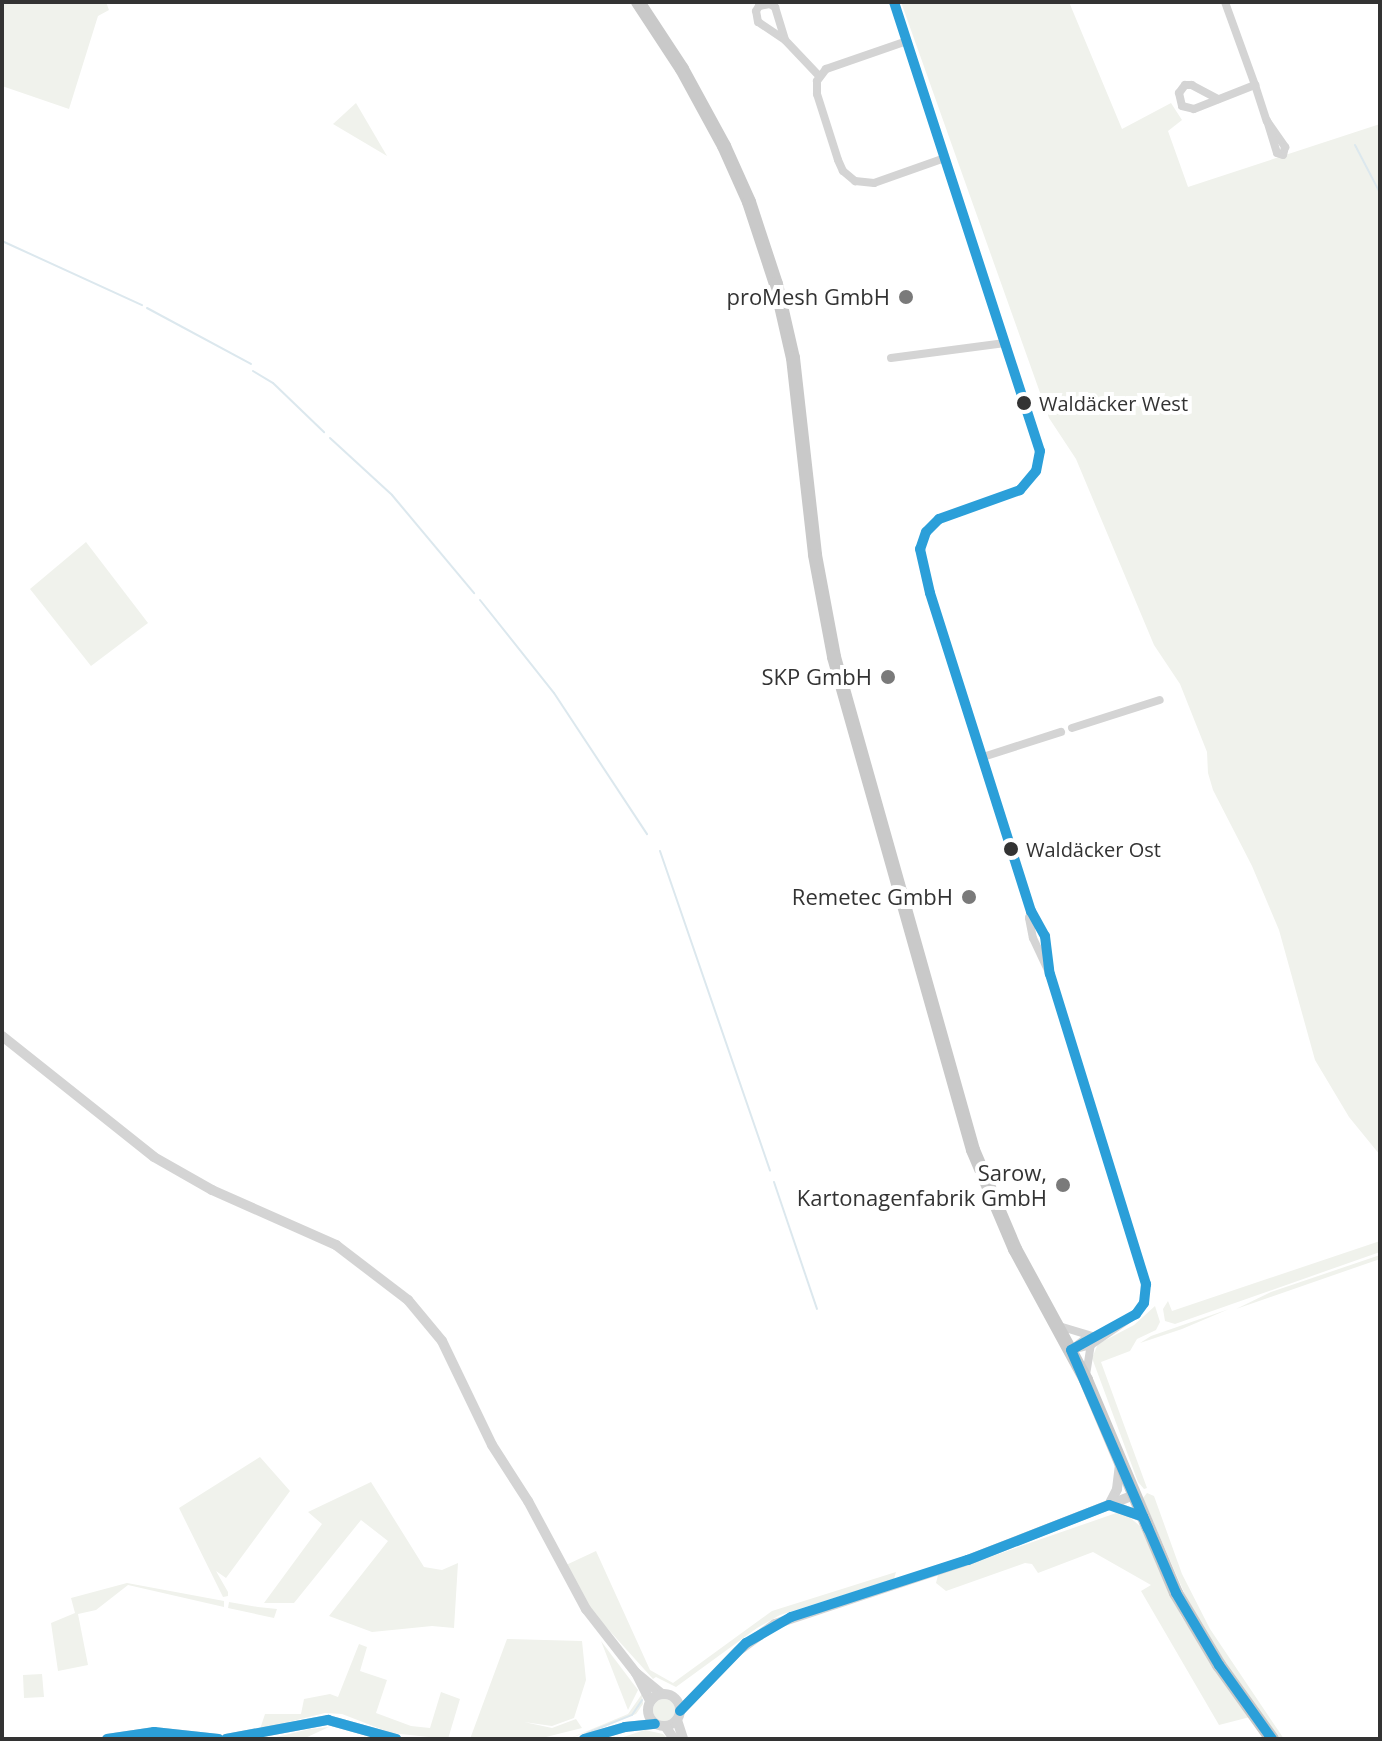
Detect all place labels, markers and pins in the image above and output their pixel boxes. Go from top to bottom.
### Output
place label: proMesh GmbH [726,284,890,310]
marker: proMesh GmbH [897,288,915,306]
place label: Waldäcker West [1039,391,1188,415]
marker: Waldäcker West [1016,395,1032,411]
place label: SKP GmbH [761,664,872,690]
marker: SKP GmbH [879,668,897,686]
place label: Waldäcker Ost [1026,837,1161,861]
marker: Waldäcker Ost [1003,841,1019,857]
place label: Remetec GmbH [792,884,953,910]
marker: Remetec GmbH [960,888,978,906]
place label: Sarow, Kartonagenfabrik GmbH [797,1159,1047,1210]
marker: Sarow, Kartonagenfabrik GmbH [1054,1176,1072,1194]

